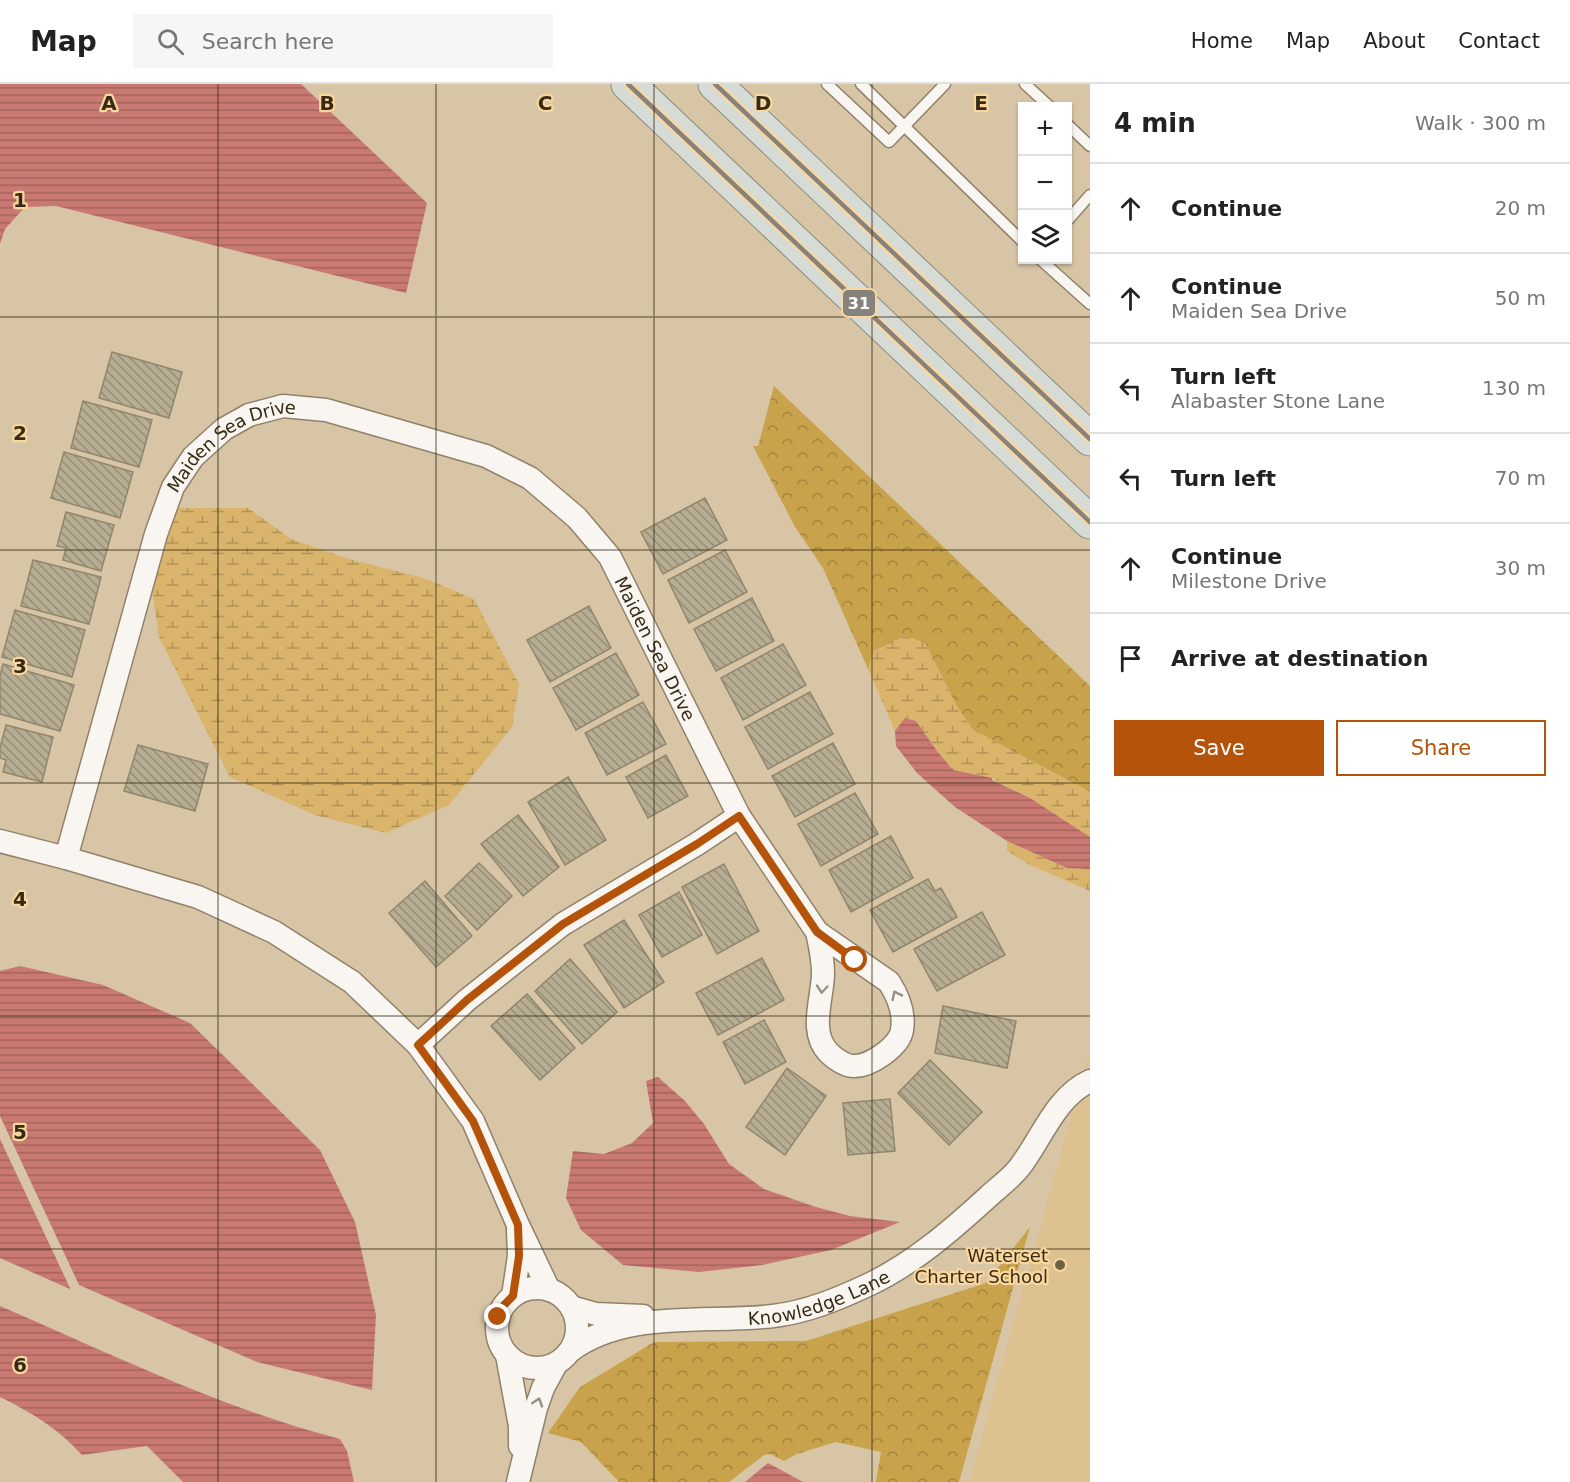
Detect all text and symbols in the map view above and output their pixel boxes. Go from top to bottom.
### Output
search box [133,14,553,68]
text: Map [30,25,97,58]
icon: search [154,25,187,58]
text: Search here [202,29,334,54]
text: Home [1191,29,1253,53]
text: Map [1286,29,1330,53]
text: About [1363,29,1425,53]
text: Contact [1458,29,1540,53]
text: A [101,91,117,115]
text: B [319,91,335,115]
text: C [538,91,552,115]
text: D [755,91,771,115]
text: E [974,91,988,115]
map controls [1018,102,1072,264]
button: + [1018,102,1072,156]
text: 4 min [1114,108,1196,138]
text: Walk · 300 m [1415,111,1546,135]
button: − [1018,156,1072,210]
text: 1 [13,188,27,212]
icon: ahead [1114,192,1147,225]
text: Continue [1171,196,1282,221]
text: 20 m [1495,196,1546,220]
button: layers [1018,210,1072,264]
text: Continue [1171,274,1282,299]
icon: ahead [1114,282,1147,315]
text: 50 m [1495,286,1546,310]
line badge: 31 [842,289,876,317]
text: 31 [848,294,870,313]
text: Maiden Sea Drive [1171,299,1347,323]
text: Turn left [1171,364,1276,389]
icon: left [1114,372,1147,405]
text: 130 m [1482,376,1546,400]
text: Alabaster Stone Lane [1171,389,1385,413]
street label: Maiden Sea Drive [162,395,297,496]
text: 2 [13,421,27,445]
icon: left [1114,462,1147,495]
text: Turn left [1171,466,1276,491]
text: 70 m [1495,466,1546,490]
text: Continue [1171,544,1282,569]
icon: ahead [1114,552,1147,585]
text: 30 m [1495,556,1546,580]
text: Milestone Drive [1171,569,1327,593]
street label: Maiden Sea Drive [611,573,700,724]
icon: arrive [1114,642,1147,675]
text: Arrive at destination [1171,646,1428,671]
text: 3 [13,654,27,678]
button: Save [1114,720,1324,776]
button: Share [1336,720,1546,776]
text: 4 [13,887,27,911]
route start [841,946,867,972]
one-way arrow [816,985,829,994]
one-way arrow [892,991,903,1002]
text: 5 [13,1120,27,1144]
place label: Waterset Charter School [915,1245,1048,1287]
marker: Waterset Charter School [1053,1258,1067,1272]
street label: Knowledge Lane [747,1265,893,1329]
route end [484,1303,510,1329]
text: 6 [13,1353,27,1377]
one-way arrow [531,1397,543,1408]

